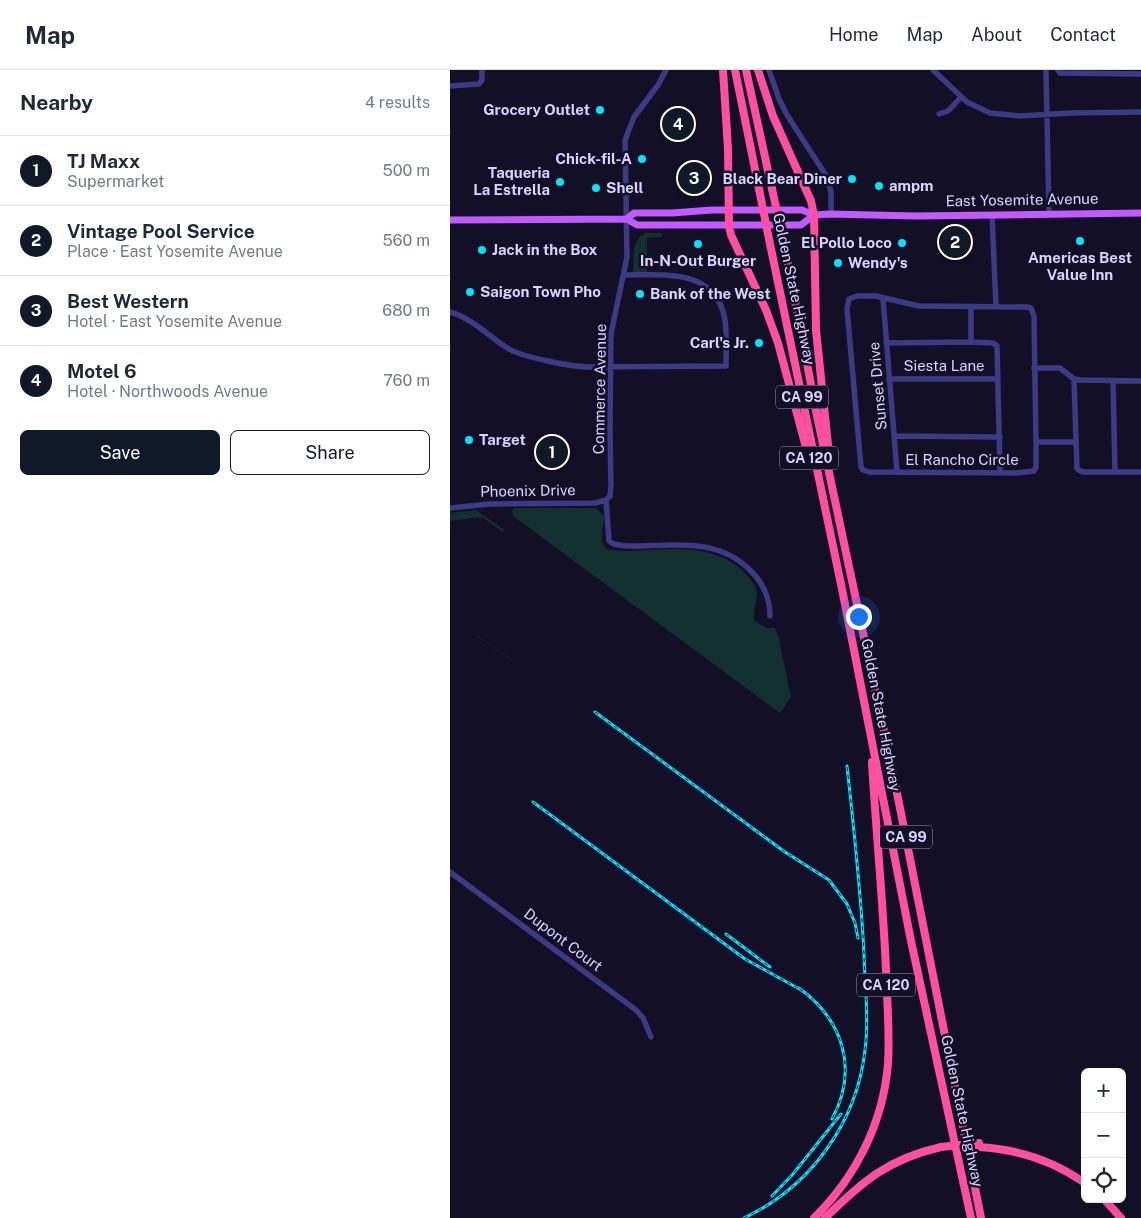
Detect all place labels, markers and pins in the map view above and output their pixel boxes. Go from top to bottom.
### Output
place label: Grocery Outlet [483,101,590,118]
marker: Grocery Outlet [594,104,606,116]
pin: 4 [662,105,694,143]
place label: Chick-fil-A [555,150,632,167]
marker: Chick-fil-A [636,153,648,165]
pin: 3 [678,159,710,197]
place label: Taqueria La Estrella [473,164,550,198]
place label: Black Bear Diner [723,170,842,187]
marker: Black Bear Diner [846,173,858,185]
marker: Taqueria La Estrella [554,176,566,188]
place label: ampm [889,177,933,194]
place label: Shell [606,179,644,196]
marker: ampm [873,180,885,192]
marker: Shell [590,182,602,194]
pin: 2 [939,223,971,261]
place label: El Pollo Loco [801,234,892,251]
marker: Americas Best Value Inn [1074,235,1086,247]
marker: El Pollo Loco [896,237,908,249]
marker: In-N-Out Burger [692,238,704,250]
place label: Jack in the Box [492,241,598,258]
marker: Jack in the Box [476,244,488,256]
place label: Americas Best Value Inn [1028,249,1132,283]
place label: In-N-Out Burger [640,252,756,269]
place label: Wendy's [848,254,908,271]
marker: Wendy's [832,257,844,269]
place label: Saigon Town Pho [480,283,601,300]
place label: Bank of the West [650,285,771,302]
marker: Saigon Town Pho [464,286,476,298]
marker: Bank of the West [634,288,646,300]
place label: Carl's Jr. [690,334,749,351]
marker: Carl's Jr. [753,337,765,349]
place label: Target [479,431,526,448]
pin: 1 [536,433,568,471]
marker: Target [463,434,475,446]

